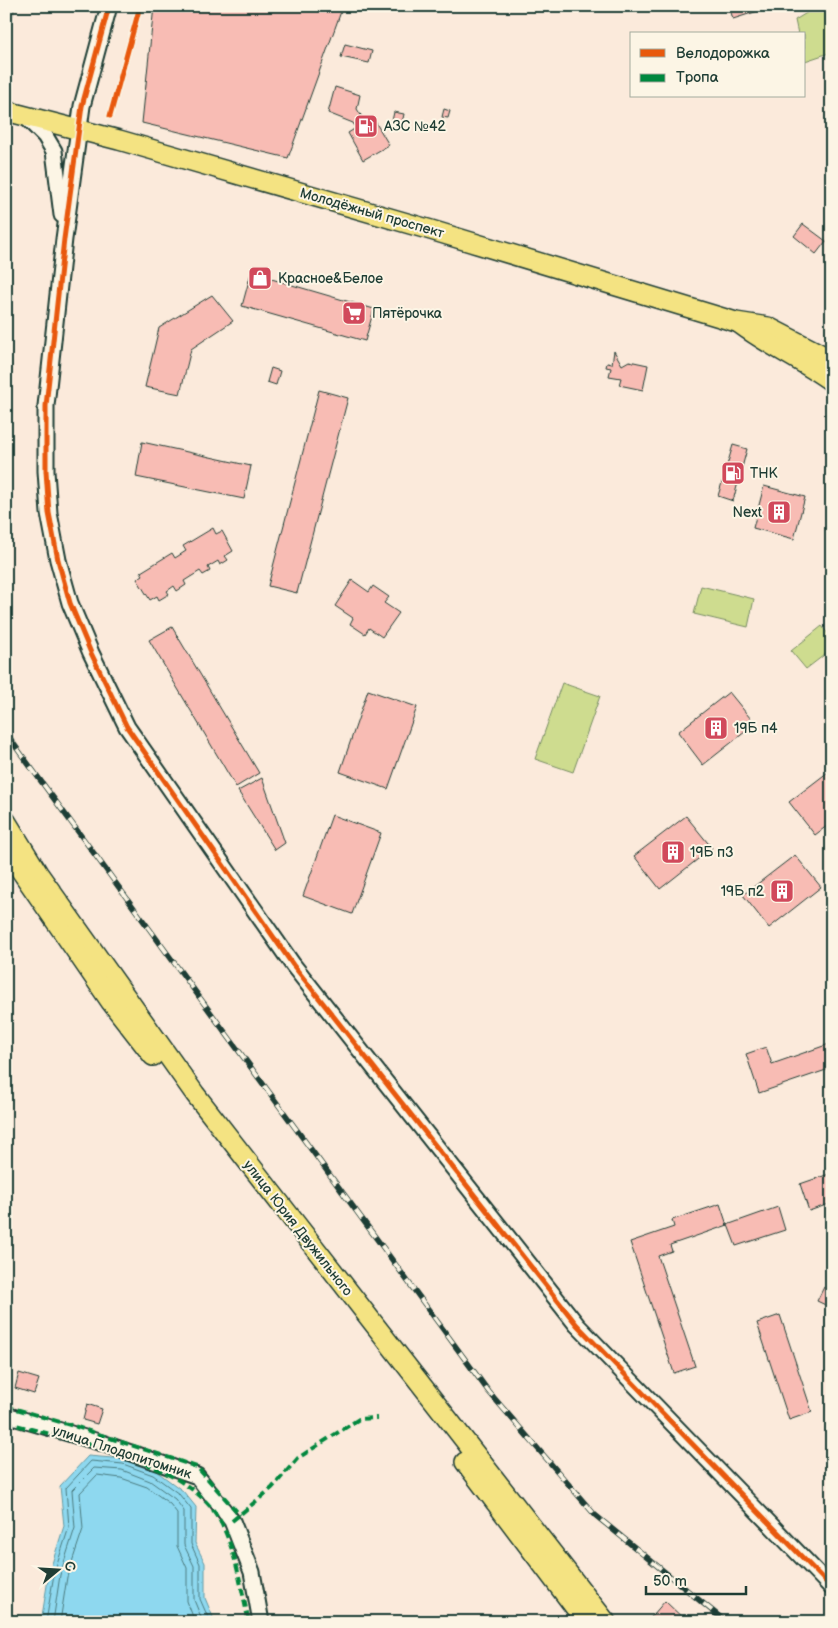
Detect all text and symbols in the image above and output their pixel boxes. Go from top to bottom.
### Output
legend [630,32,806,98]
text: Велодорожка [676,44,770,63]
text: Тропа [676,68,719,87]
fuel station icon: АЗС №42 [353,113,379,139]
place label: АЗС №42 [383,118,447,135]
street label: Молодёжный проспект [298,184,447,242]
shop icon: Красное&Белое [247,265,273,291]
place label: Красное&Белое [278,270,383,287]
supermarket icon: Пятёрочка [341,300,367,326]
place label: Пятёрочка [372,305,443,322]
fuel station icon: ТНК [720,460,746,486]
place label: ТНК [750,465,779,482]
building icon: Next [766,499,792,525]
place label: Next [733,504,763,521]
building icon: 19Б п4 [703,715,729,741]
place label: 19Б п4 [734,720,778,737]
building icon: 19Б п3 [660,839,686,865]
place label: 19Б п3 [690,844,734,861]
building icon: 19Б п2 [769,878,795,904]
place label: 19Б п2 [721,883,765,900]
street label: улица Юрия Двужильного [240,1157,356,1299]
street label: улица Плодопитомник [50,1421,194,1483]
north arrow [32,1546,82,1596]
text: С [60,1559,80,1574]
scale bar [646,1563,746,1595]
text: 50 m [653,1572,687,1591]

